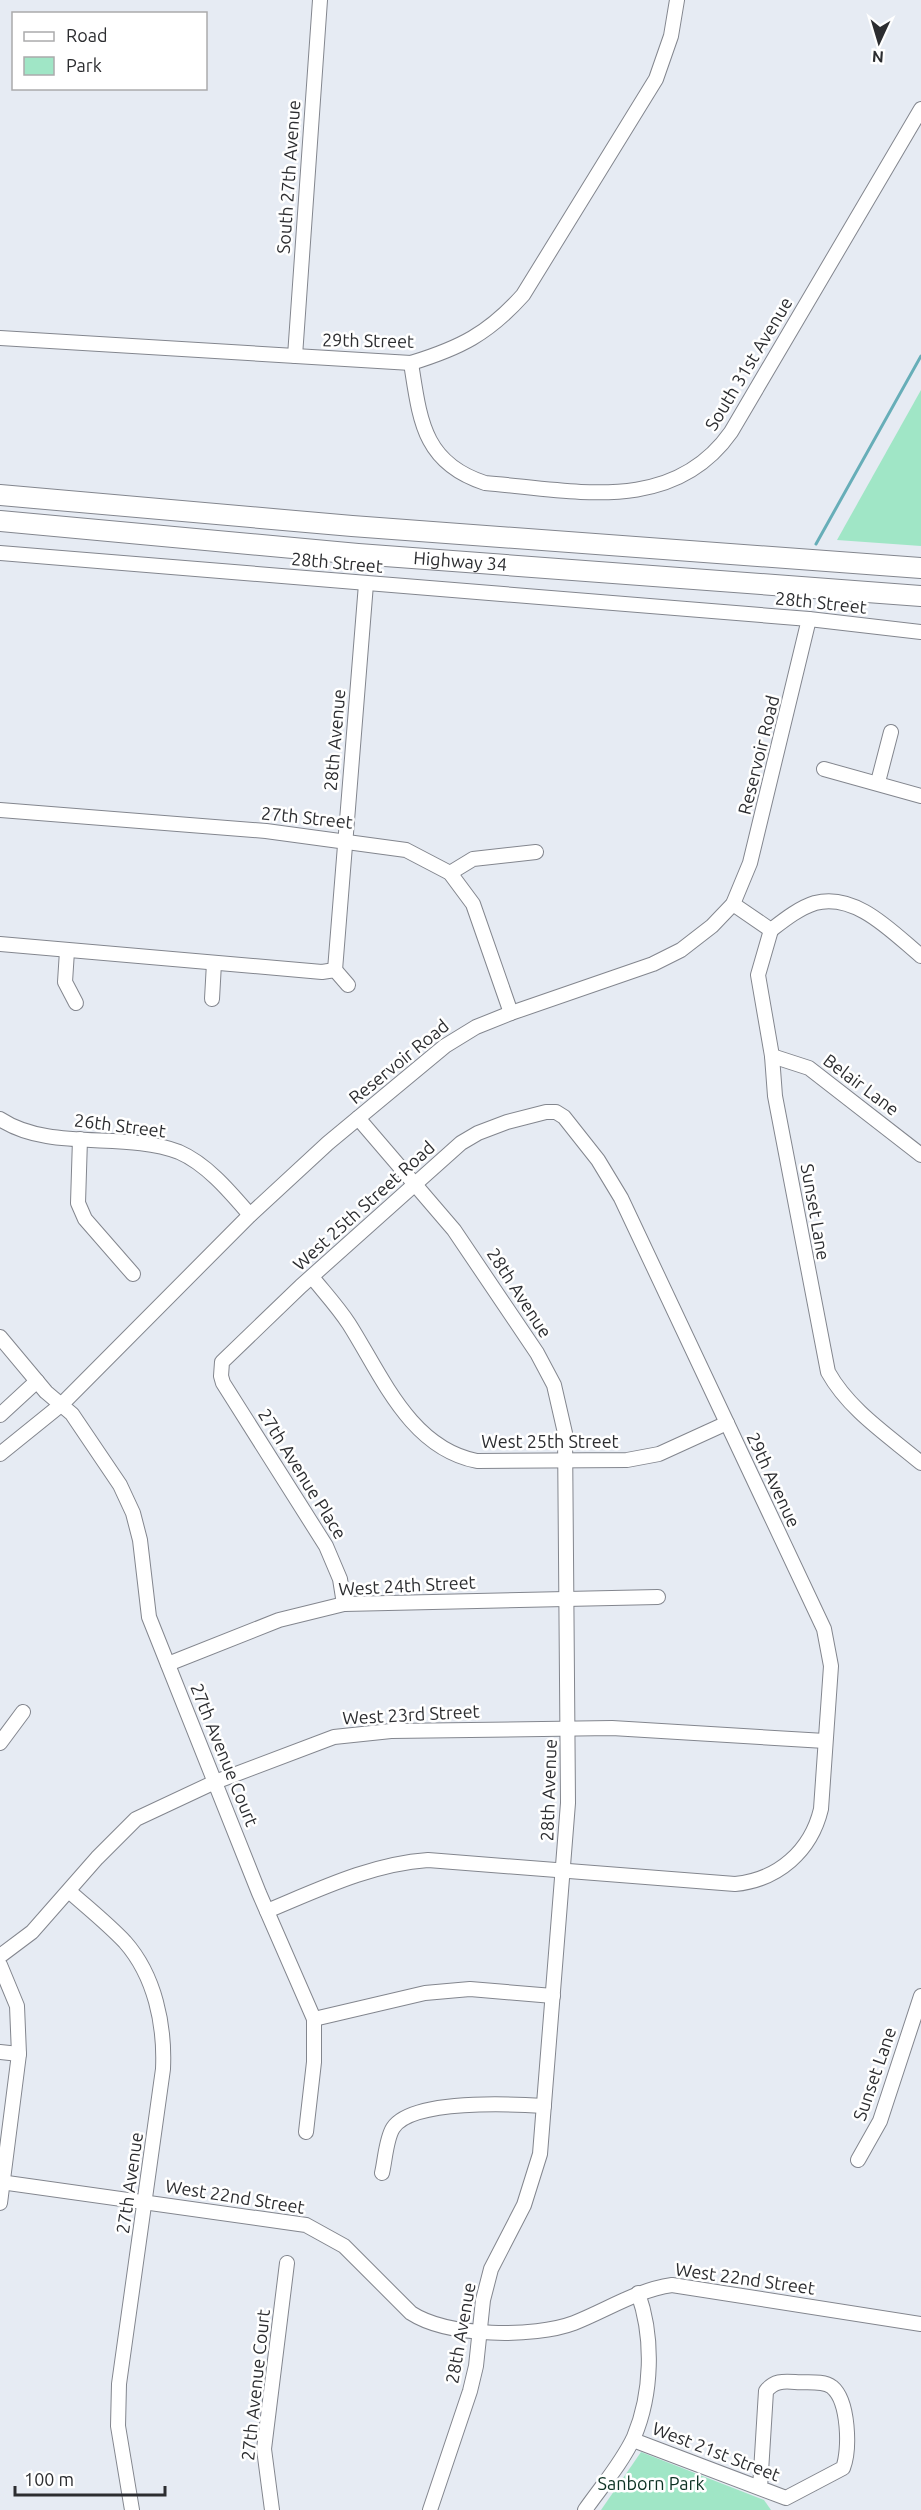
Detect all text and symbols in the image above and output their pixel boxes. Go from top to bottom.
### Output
legend [12,12,207,90]
north arrow [849,12,909,72]
text: Road [66,25,108,45]
text: N [871,48,885,66]
text: Park [66,55,102,75]
street label: South 27th Avenue [273,99,303,255]
street label: South 31st Avenue [701,293,796,434]
street label: 29th Street [322,329,414,351]
street label: Highway 34 [413,547,508,574]
street label: 28th Street [290,548,384,576]
street label: 28th Street [774,587,868,617]
street label: 28th Avenue [320,688,348,792]
street label: Reservoir Road [734,693,783,816]
street label: 27th Street [260,802,354,832]
street label: Reservoir Road [345,1015,452,1107]
street label: Belair Lane [820,1049,903,1119]
street label: 26th Street [73,1109,167,1141]
street label: West 25th Street Road [289,1137,438,1274]
street label: Sunset Lane [798,1162,834,1262]
street label: 28th Avenue [484,1244,556,1341]
street label: 27th Avenue Place [255,1405,351,1542]
street label: 29th Avenue [743,1429,805,1530]
street label: West 25th Street [481,1431,619,1451]
street label: West 24th Street [338,1571,476,1599]
street label: 27th Avenue Court [187,1680,263,1829]
street label: West 23rd Street [342,1700,480,1728]
street label: 28th Avenue [536,1738,560,1841]
street label: Sunset Lane [849,2024,899,2123]
street label: 27th Avenue [112,2131,146,2235]
street label: West 22nd Street [164,2175,306,2217]
street label: West 22nd Street [674,2258,816,2298]
street label: 28th Avenue [441,2281,479,2385]
street label: 27th Avenue Court [237,2308,273,2462]
street label: West 21st Street [650,2418,783,2485]
scale bar [15,2459,165,2497]
text: 100 m [24,2469,74,2489]
park label: Sanborn Park [597,2473,705,2493]

